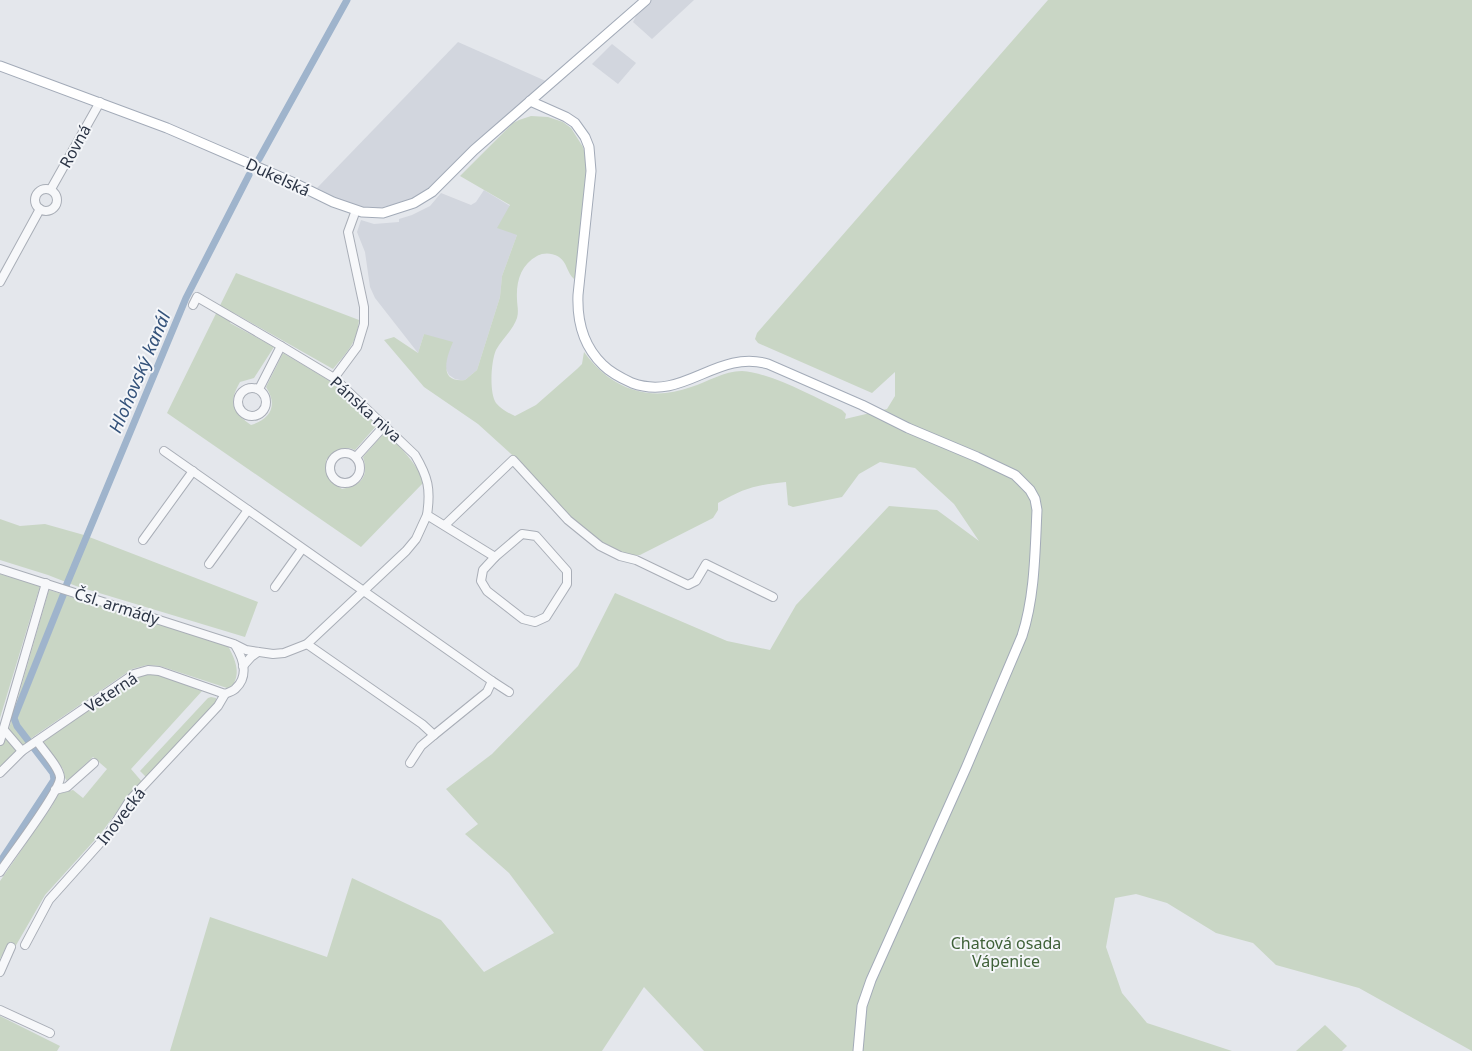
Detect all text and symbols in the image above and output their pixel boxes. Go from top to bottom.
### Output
street label: Rovná [54,120,96,172]
street label: Dukelská [242,153,314,201]
water label: Hlohovský kanál [103,307,176,436]
street label: Pánska niva [326,371,406,447]
street label: Čsl. armády [72,582,163,630]
street label: Veterná [80,667,142,717]
street label: Inovecká [92,783,150,849]
park label: Chatová osada Vápenice [951,932,1061,972]

